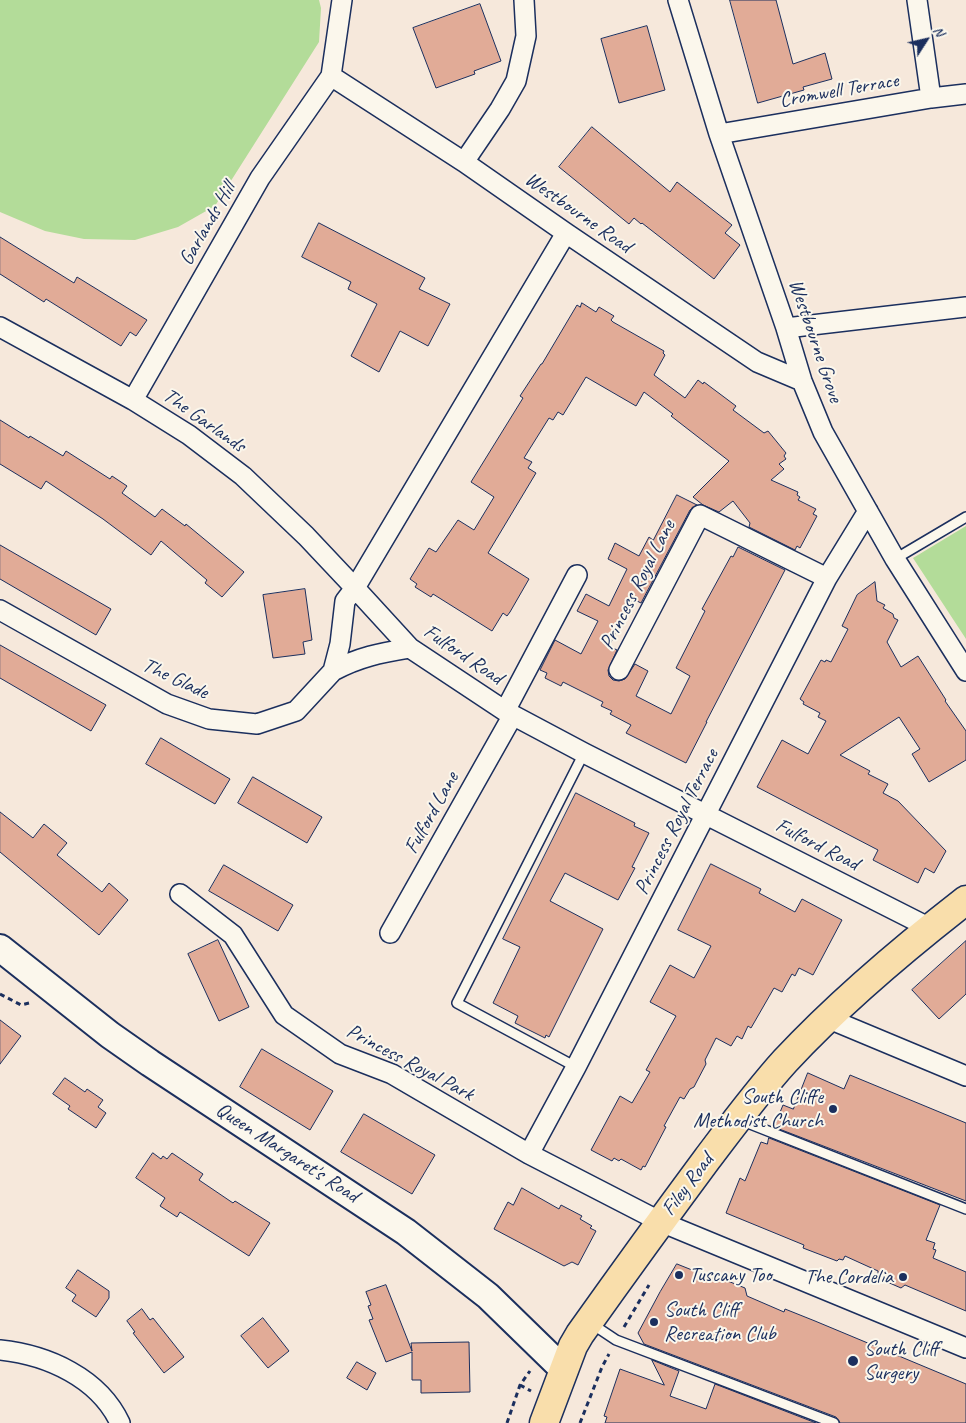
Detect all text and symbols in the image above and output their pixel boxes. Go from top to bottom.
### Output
north arrow [901,15,951,65]
text: N [929,23,948,40]
street label: Cromwell Terrace [778,68,900,114]
street label: Westbourne Road [520,167,636,259]
street label: Garlands Hill [174,178,242,270]
street label: Westbourne Grove [782,276,848,406]
street label: The Garlands [158,383,250,459]
street label: Princess Royal Lane [595,516,681,654]
street label: Fulford Road [418,619,508,691]
street label: The Glade [138,653,212,705]
street label: Princess Royal Terrace [629,745,725,899]
street label: Fulford Lane [399,768,465,858]
street label: Fulford Road [771,813,863,877]
street label: Princess Royal Park [342,1019,478,1107]
place label: South Cliffe Methodist Church [693,1084,823,1134]
street label: Queen Margaret's Road [211,1097,363,1209]
marker: South Cliffe Methodist Church [827,1103,839,1115]
street label: Filey Road [656,1149,720,1221]
place label: Tuscany Too [689,1262,772,1288]
place label: The Cordelia [805,1264,893,1290]
marker: Tuscany Too [673,1269,685,1281]
marker: The Cordelia [897,1271,909,1283]
place label: South Cliff Recreation Club [664,1297,776,1347]
marker: South Cliff Recreation Club [648,1316,660,1328]
place label: South Cliff Surgery [864,1336,939,1386]
marker: South Cliff Surgery [846,1354,860,1368]

